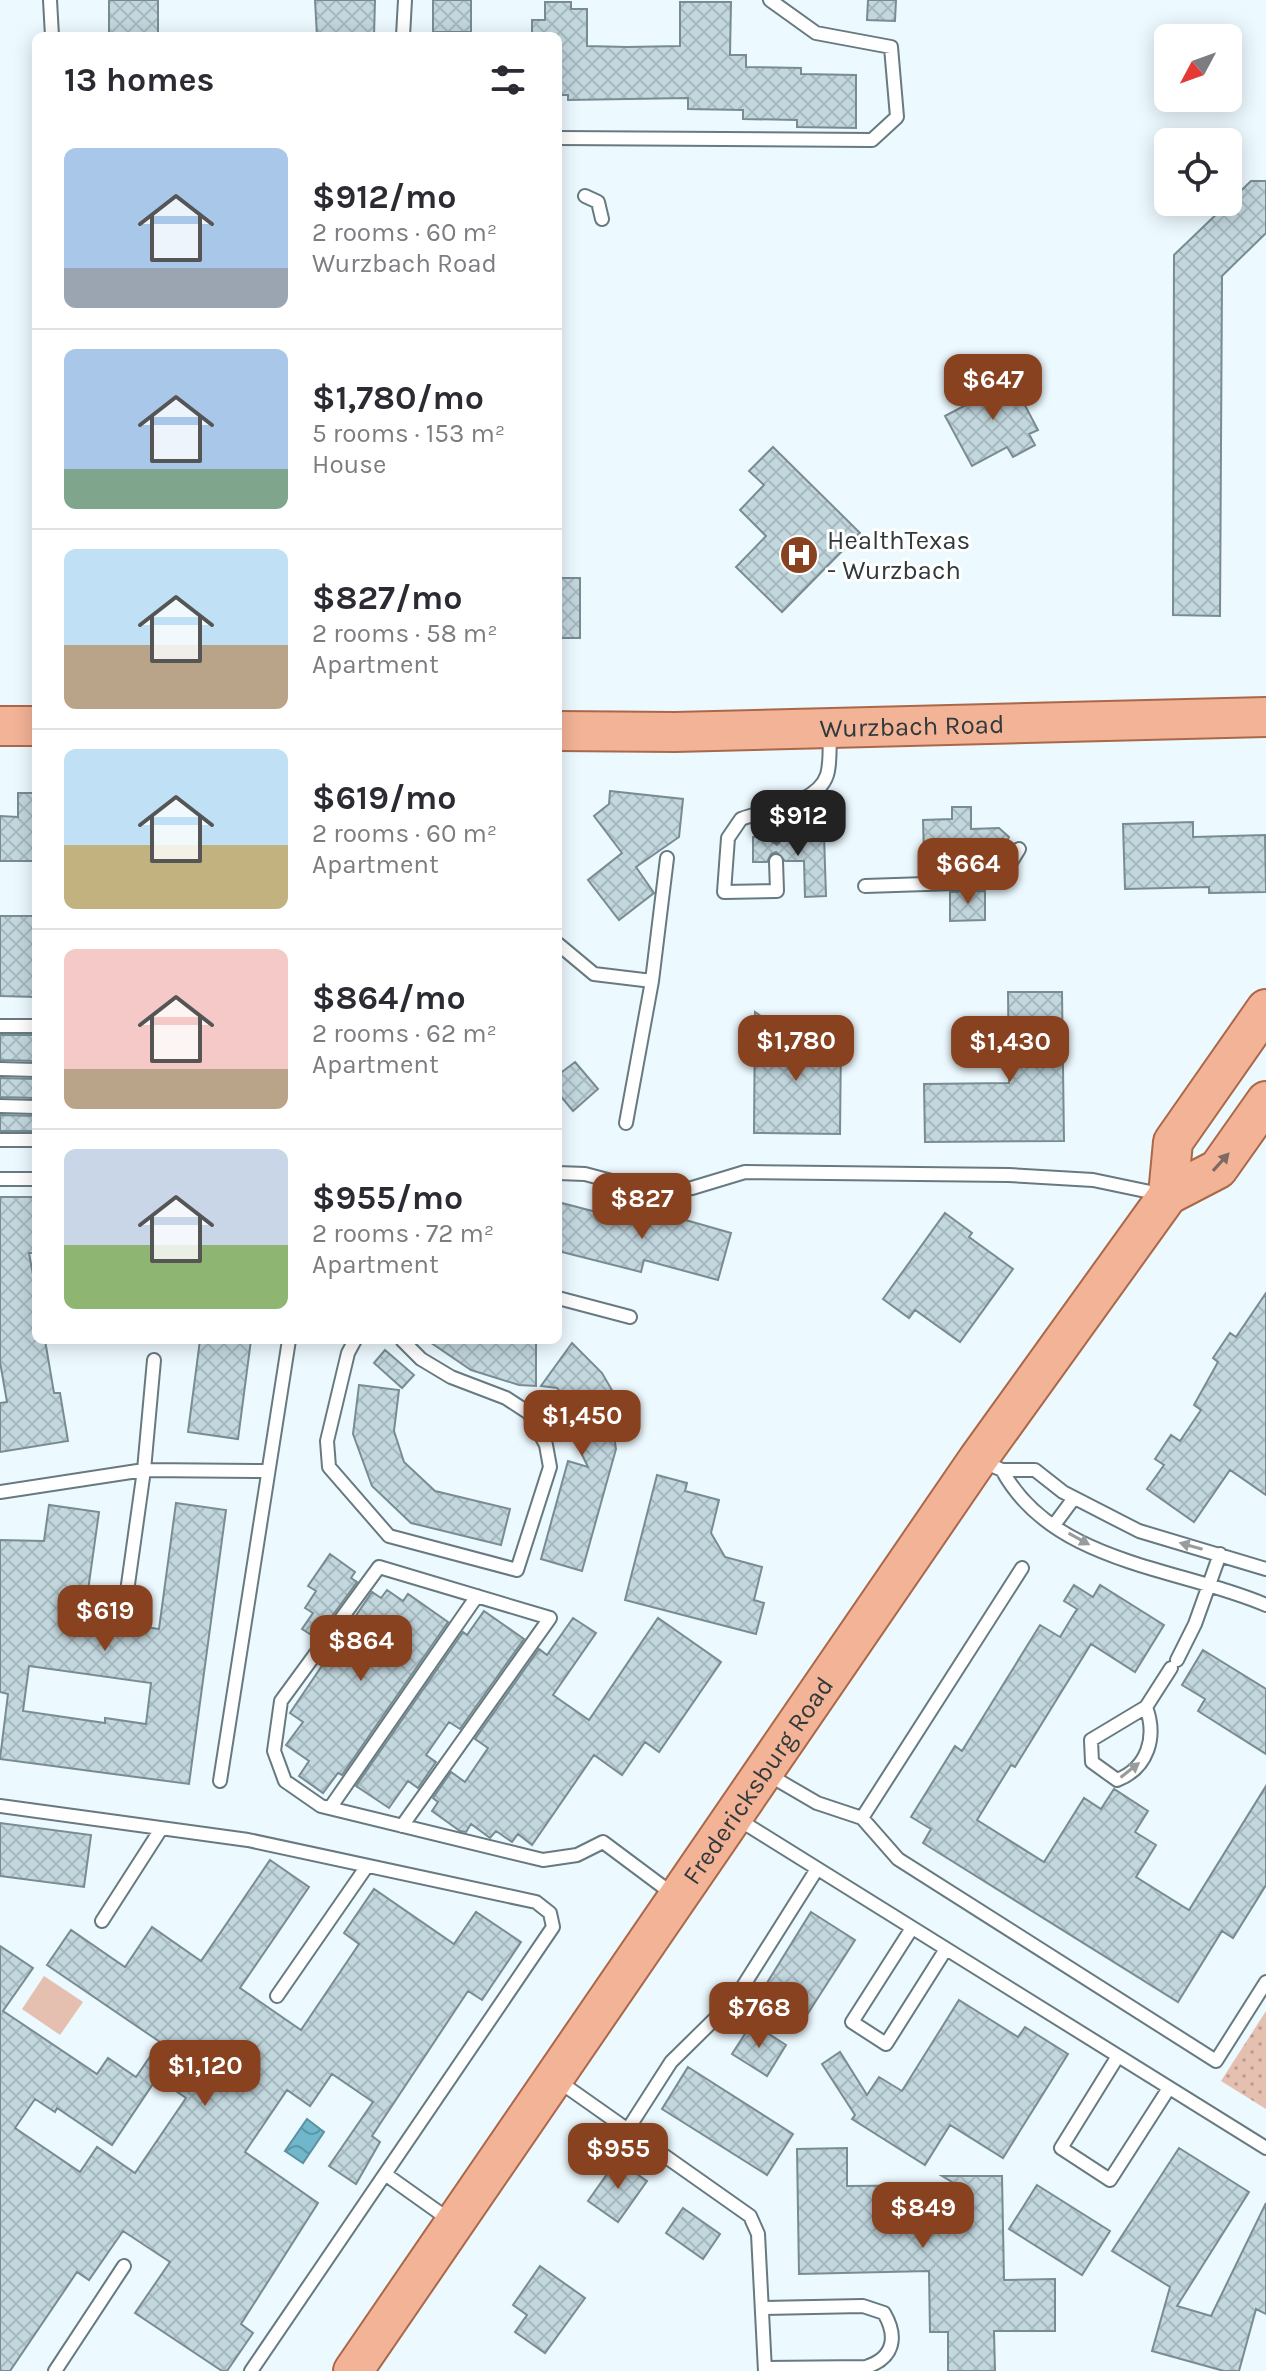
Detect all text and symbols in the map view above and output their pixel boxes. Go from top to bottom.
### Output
north arrow [1154,24,1242,112]
map controls [1154,24,1242,216]
icon: filters [486,58,530,102]
text: 13 homes [64,60,215,100]
button: locate [1154,128,1242,216]
text: $912/mo [312,177,456,217]
icon: home [128,180,224,276]
text: 2 rooms · 60 m² [312,217,497,248]
text: Wurzbach Road [312,248,497,279]
pin: $647 [946,354,1040,422]
text: $647 [962,364,1024,395]
text: $1,780/mo [312,378,484,418]
icon: home [128,381,224,477]
text: 5 rooms · 153 m² [312,418,505,449]
text: House [312,449,386,480]
place label: HealthTexas - Wurzbach [827,525,970,586]
hospital icon: HealthTexas - Wurzbach [778,534,820,576]
text: $827/mo [312,578,462,618]
icon: home [128,581,224,677]
text: 2 rooms · 58 m² [312,618,498,649]
text: Apartment [312,649,439,680]
street label: Wurzbach Road [819,708,1005,744]
text: $619/mo [312,778,456,818]
icon: home [128,781,224,877]
pin: $912 [751,790,845,858]
text: $912 [769,800,827,831]
text: 2 rooms · 60 m² [312,818,497,849]
pin: $664 [921,838,1015,906]
text: $664 [936,848,1000,879]
text: Apartment [312,849,439,880]
text: $864/mo [312,978,466,1018]
icon: home [128,981,224,1077]
pin: $1,780 [731,1015,861,1083]
pin: $1,430 [945,1016,1075,1084]
text: 2 rooms · 62 m² [312,1018,497,1049]
text: $1,780 [756,1025,836,1056]
text: $1,430 [969,1026,1051,1057]
text: Apartment [312,1049,439,1080]
one-way arrow [1212,1153,1229,1173]
pin: $827 [595,1173,689,1241]
text: $955/mo [312,1178,463,1218]
icon: home [128,1181,224,1277]
text: $827 [610,1183,674,1214]
text: 2 rooms · 72 m² [312,1218,494,1249]
text: Apartment [312,1249,439,1280]
pin: $1,450 [517,1390,647,1458]
text: $1,450 [542,1400,622,1431]
one-way arrow [1068,1532,1090,1546]
one-way arrow [1179,1539,1203,1552]
pin: $619 [58,1585,152,1653]
text: $619 [76,1595,134,1626]
pin: $864 [314,1615,408,1683]
text: $864 [328,1625,394,1656]
street label: Fredericksburg Road [676,1671,840,1890]
one-way arrow [1120,1762,1141,1779]
pin: $768 [712,1982,806,2050]
text: $768 [727,1992,791,2023]
pin: $1,120 [140,2040,270,2108]
text: $1,120 [167,2050,243,2081]
pin: $955 [571,2123,665,2191]
text: $955 [586,2133,650,2164]
pin: $849 [876,2182,970,2250]
text: $849 [890,2192,956,2223]

